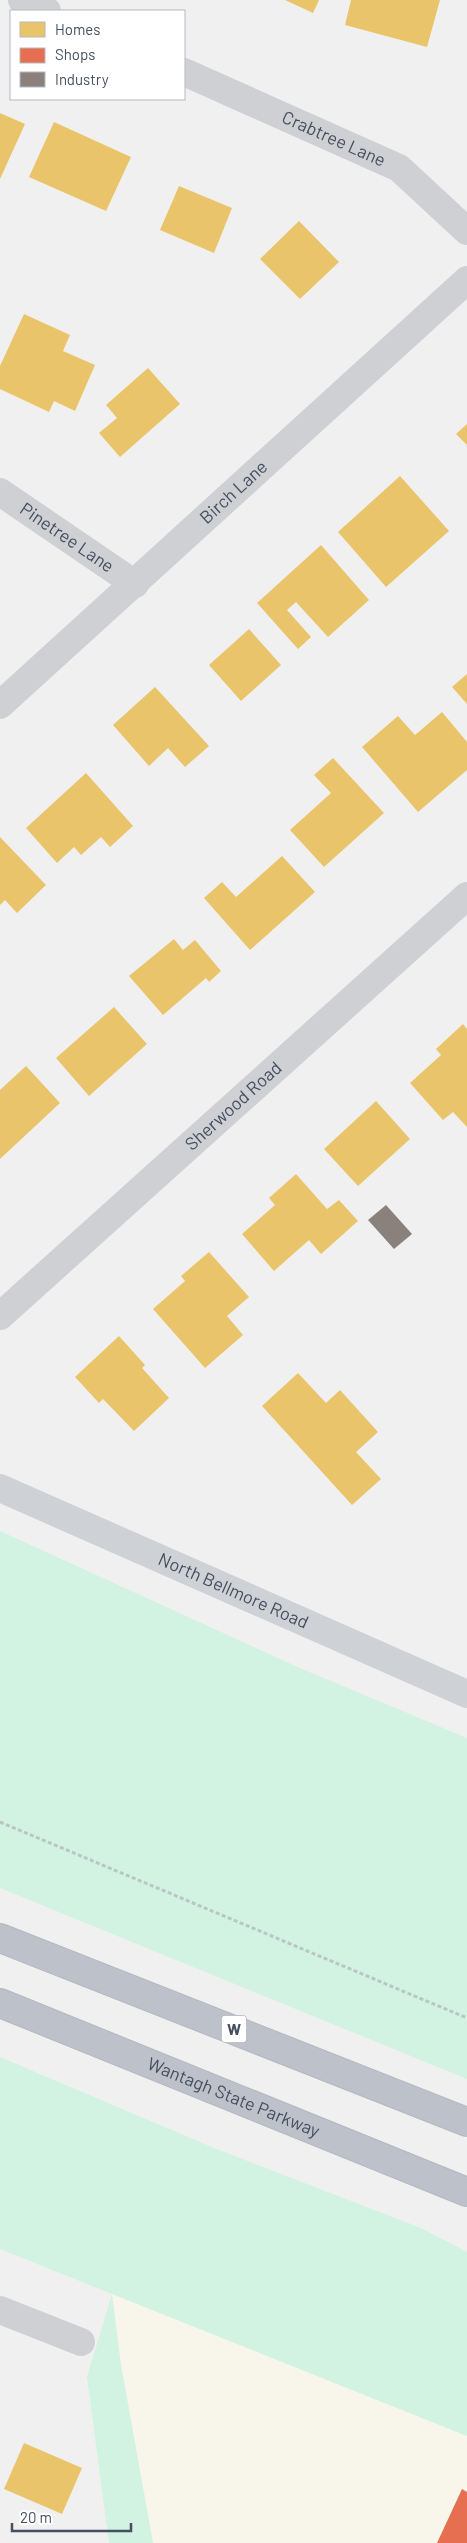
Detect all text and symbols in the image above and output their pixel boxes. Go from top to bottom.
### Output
legend [10,10,185,100]
text: Homes [55,20,100,38]
text: Shops [55,45,95,63]
text: Industry [55,70,109,88]
street label: Crabtree Lane [279,105,389,171]
street label: Birch Lane [195,455,271,528]
street label: Pinetree Lane [16,497,119,577]
street label: Sherwood Road [180,1056,286,1154]
street label: North Bellmore Road [155,1547,312,1633]
road number: W [222,2016,246,2042]
street label: Wantagh State Parkway [145,2052,323,2141]
scale bar [12,2500,131,2532]
text: 20 m [20,2508,52,2526]

